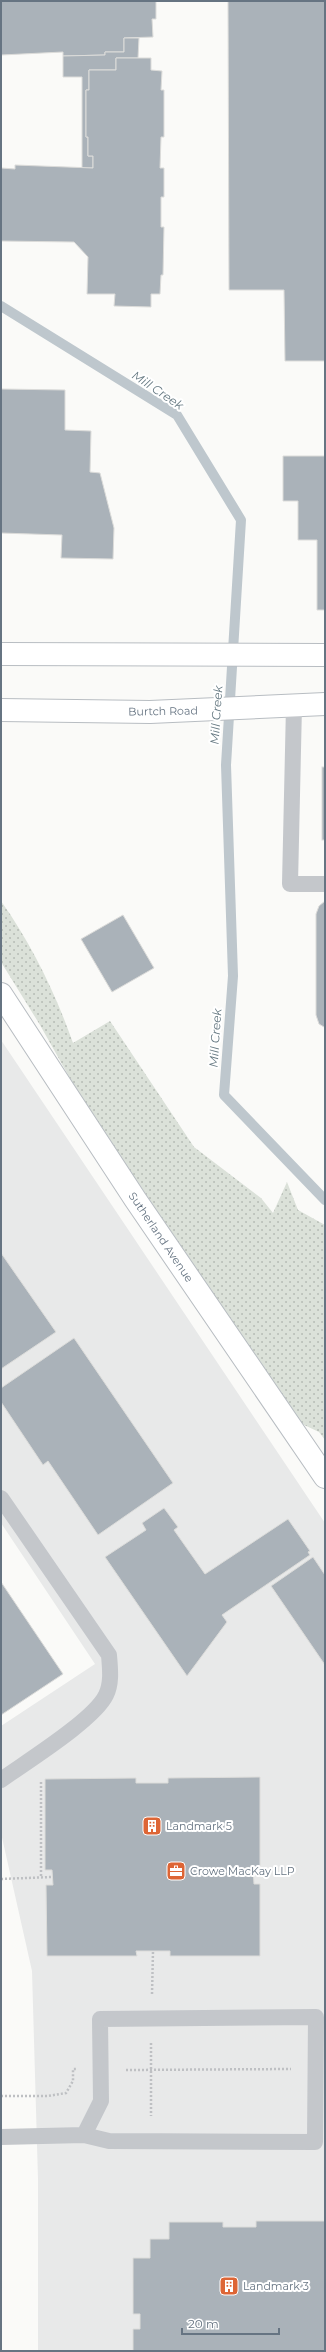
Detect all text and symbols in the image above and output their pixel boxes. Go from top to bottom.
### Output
water label: Mill Creek [129,367,187,413]
water label: Mill Creek [206,684,226,745]
street label: Burtch Road [128,703,198,719]
water label: Mill Creek [205,1007,225,1068]
street label: Sutherland Avenue [126,1189,197,1285]
building icon: Landmark 5 [141,1815,163,1837]
place label: Landmark 5 [166,1819,232,1833]
office icon: Crowe MacKay LLP [165,1860,187,1882]
place label: Crowe MacKay LLP [190,1864,295,1878]
building icon: Landmark 3 [218,2275,240,2297]
place label: Landmark 3 [243,2279,309,2293]
scale bar [182,2310,279,2336]
text: 20 m [188,2316,219,2331]

